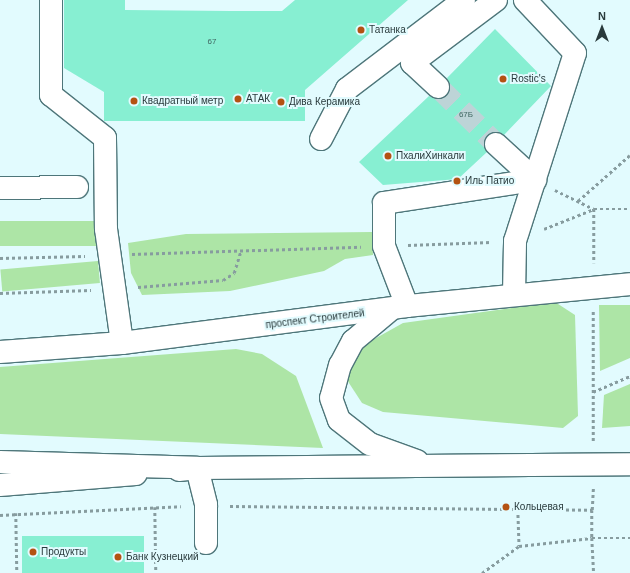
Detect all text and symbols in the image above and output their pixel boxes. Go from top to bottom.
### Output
north arrow [582,8,622,48]
text: N [598,10,606,22]
place label: Татанка [369,24,406,36]
marker: Татанка [356,25,366,35]
house number: 67 [208,37,216,47]
place label: Rostic's [511,73,546,85]
marker: Rostic's [498,74,508,84]
place label: АТАК [246,93,270,105]
marker: АТАК [233,94,243,104]
place label: Квадратный метр [142,95,223,107]
marker: Квадратный метр [129,96,139,106]
place label: Дива Керамика [289,96,360,108]
marker: Дива Керамика [276,97,286,107]
house number: 67Б [459,110,473,120]
place label: ПхалиХинкали [396,150,464,162]
marker: ПхалиХинкали [383,151,393,161]
place label: Иль Патио [465,175,514,187]
marker: Иль Патио [452,176,462,186]
street label: проспект Строителей [265,307,365,331]
place label: Кольцевая [514,501,564,513]
marker: Кольцевая [501,502,511,512]
place label: Продукты [41,546,86,558]
marker: Продукты [28,547,38,557]
place label: Банк Кузнецкий [126,551,199,563]
marker: Банк Кузнецкий [113,552,123,562]

